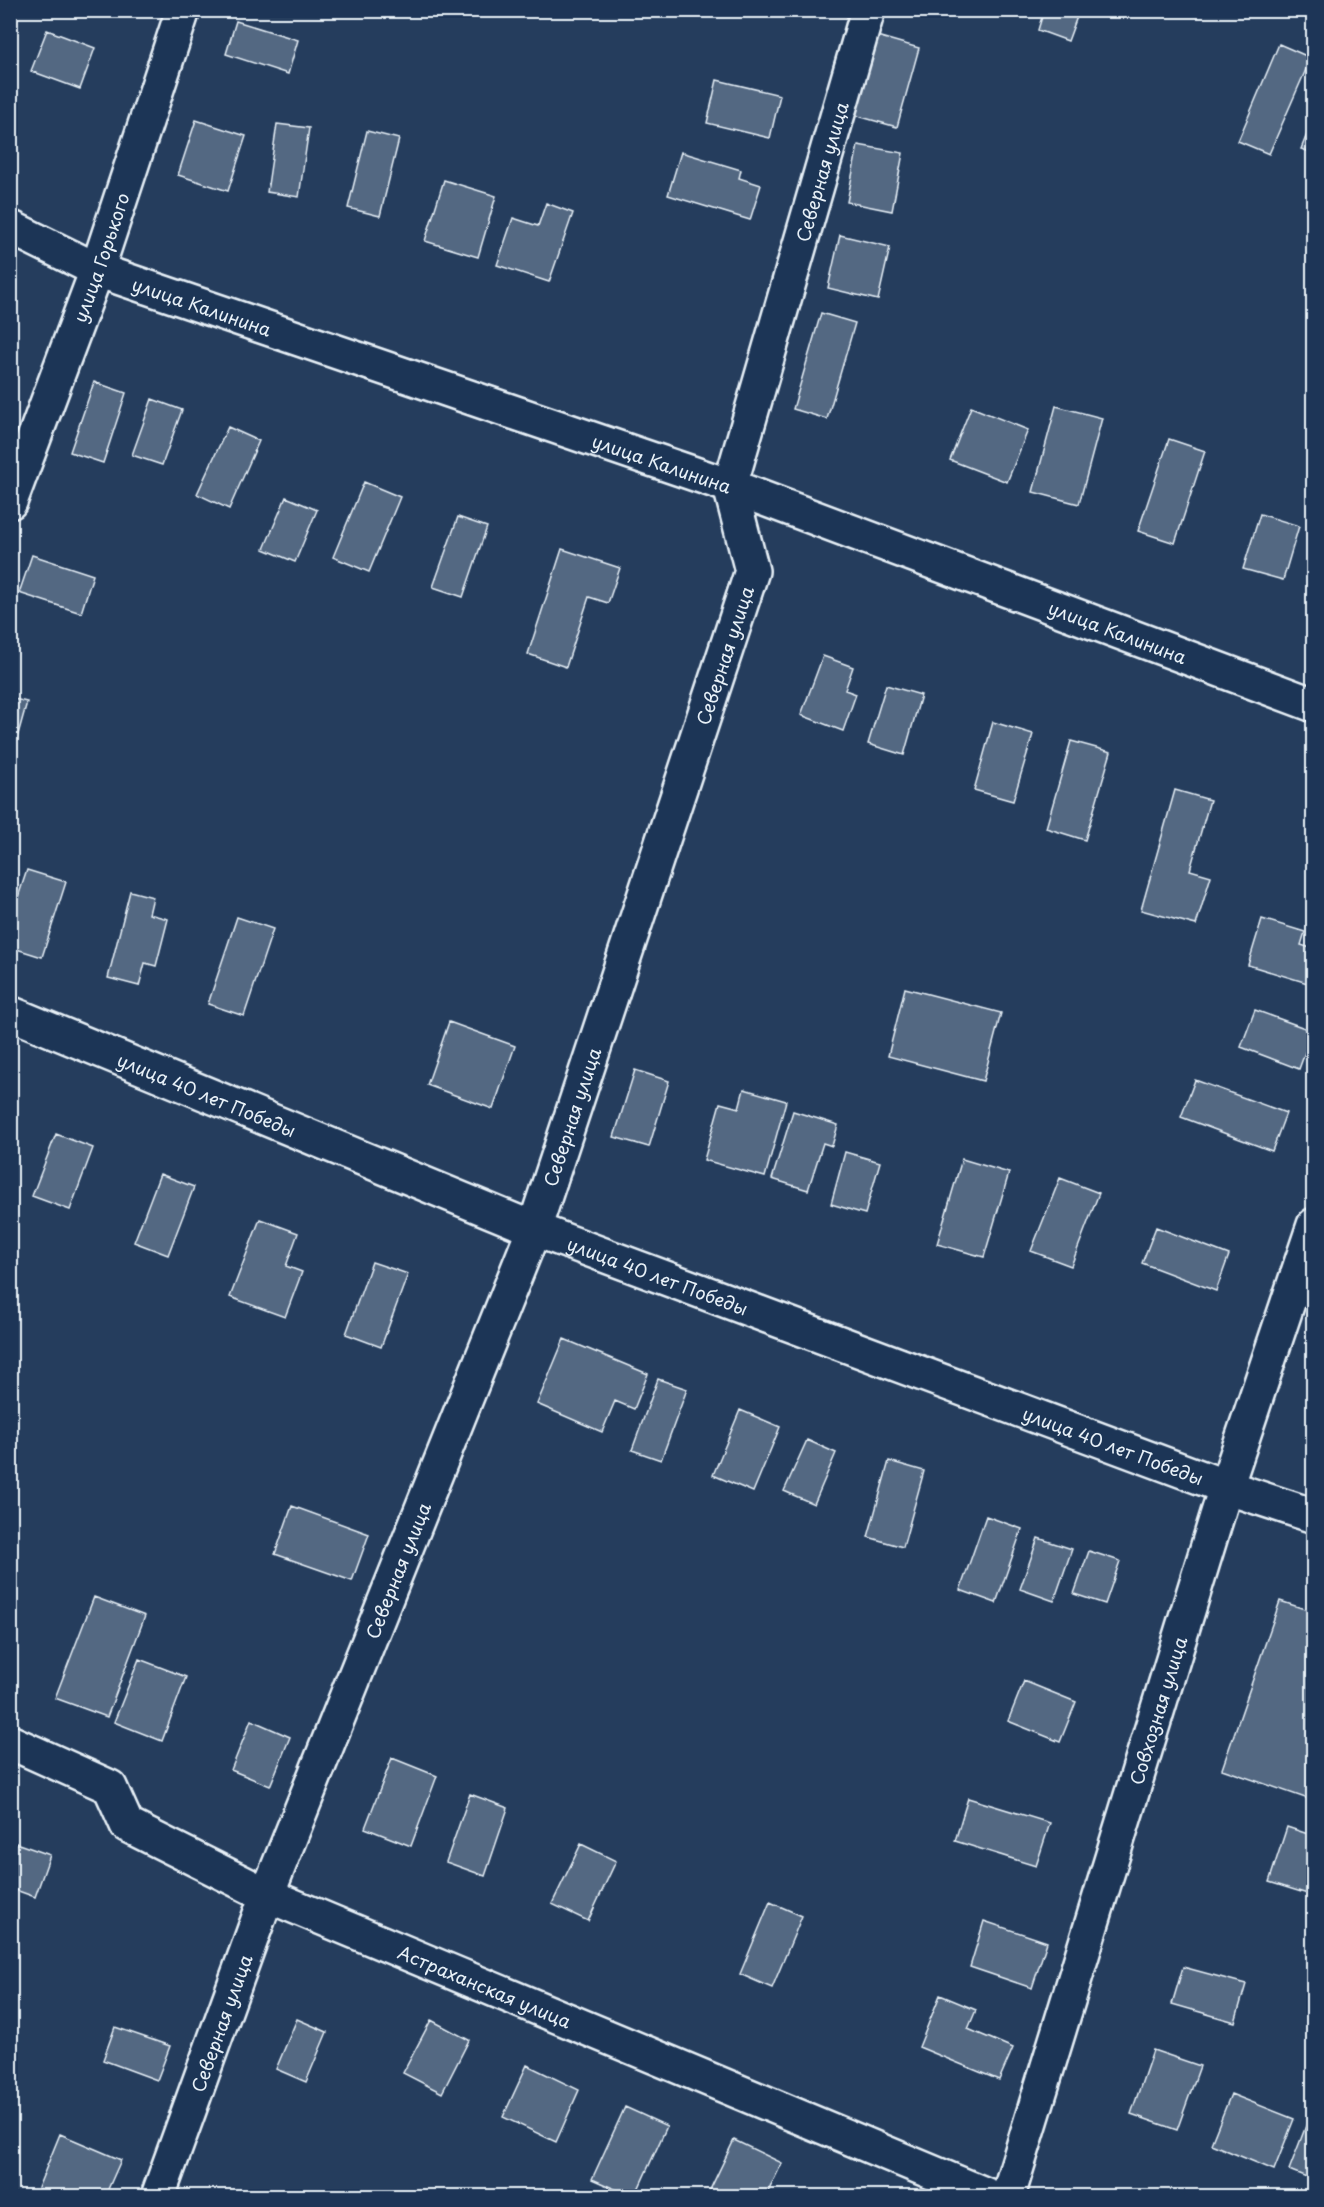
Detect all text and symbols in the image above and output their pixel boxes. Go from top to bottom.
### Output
street label: Северная улица [788,98,854,245]
street label: улица Горького [65,189,135,326]
street label: улица Калинина [129,270,276,342]
street label: улица Калинина [589,427,736,499]
street label: Северная улица [688,582,760,728]
street label: улица Калинина [1045,593,1191,670]
street label: Северная улица [536,1043,607,1190]
street label: улица 40 лет Победы [113,1045,300,1143]
street label: улица 40 лет Победы [564,1229,752,1321]
street label: улица 40 лет Победы [1019,1399,1208,1491]
street label: Северная улица [358,1497,437,1642]
street label: Совхозная улица [1122,1632,1193,1788]
street label: Астраханская улица [394,1938,576,2034]
street label: Северная улица [183,1950,258,2096]

